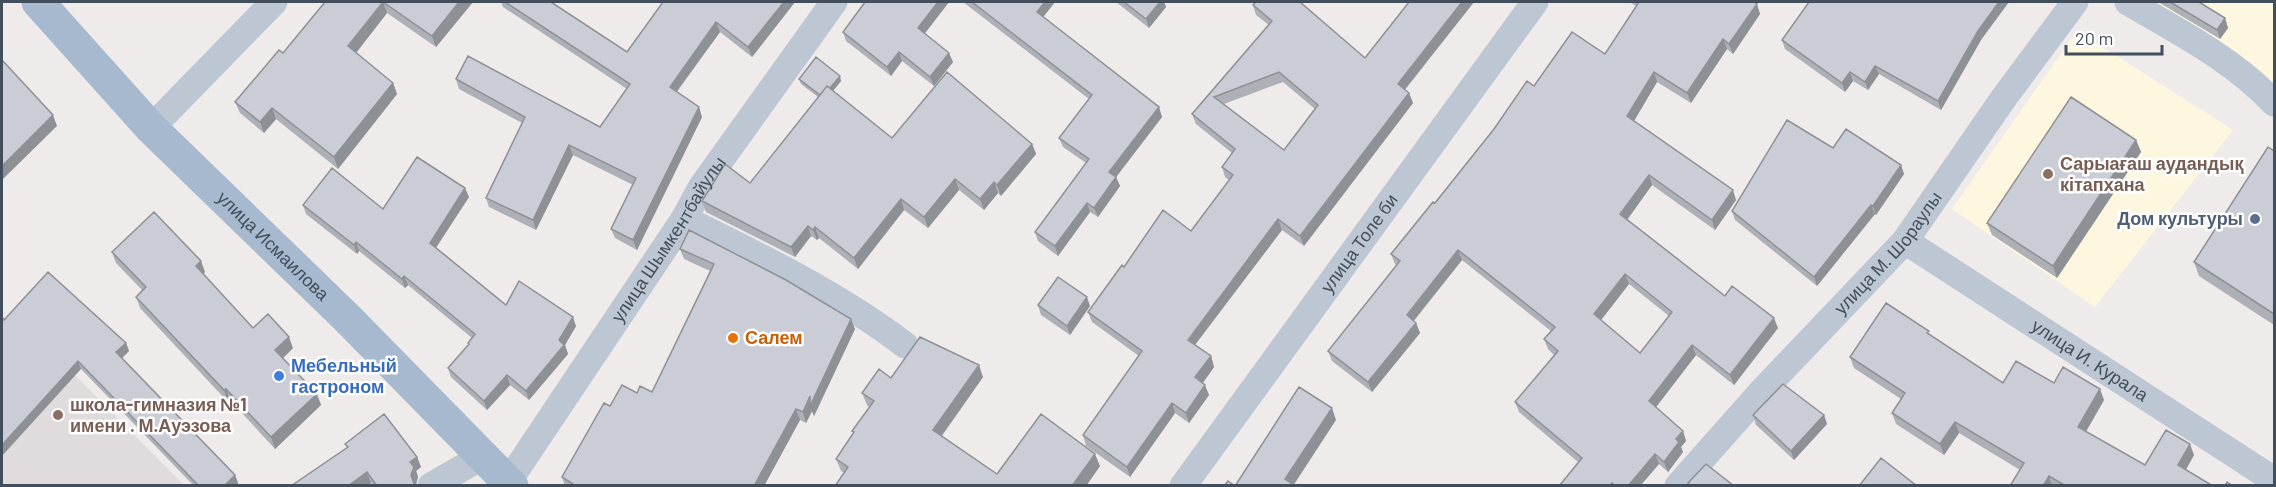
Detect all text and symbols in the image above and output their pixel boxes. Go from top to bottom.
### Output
scale bar [2066,18,2162,56]
text: 20 m [2075,27,2113,49]
street label: улица Шымкентбайулы [606,152,730,326]
place label: Сарыағаш аудандық кітапхана [2060,152,2244,195]
marker: Сарыағаш аудандық кітапхана [2041,167,2055,181]
street label: улица Исмаилова [213,186,335,305]
street label: улица М. Шораулы [1829,187,1946,319]
street label: улица Толе би [1315,189,1402,297]
place label: Дом культуры [2117,207,2243,229]
marker: Дом культуры [2248,212,2262,226]
street label: улица И. Курала [2028,314,2153,406]
place label: Салем [745,326,803,348]
marker: Салем [726,331,740,345]
place label: Мебельный гастроном [291,354,397,397]
marker: Мебельный гастроном [272,369,286,383]
place label: школа-гимназия №1 имени . М.Ауэзова [70,393,247,436]
marker: школа-гимназия №1 имени . М.Ауэзова [51,408,65,422]

